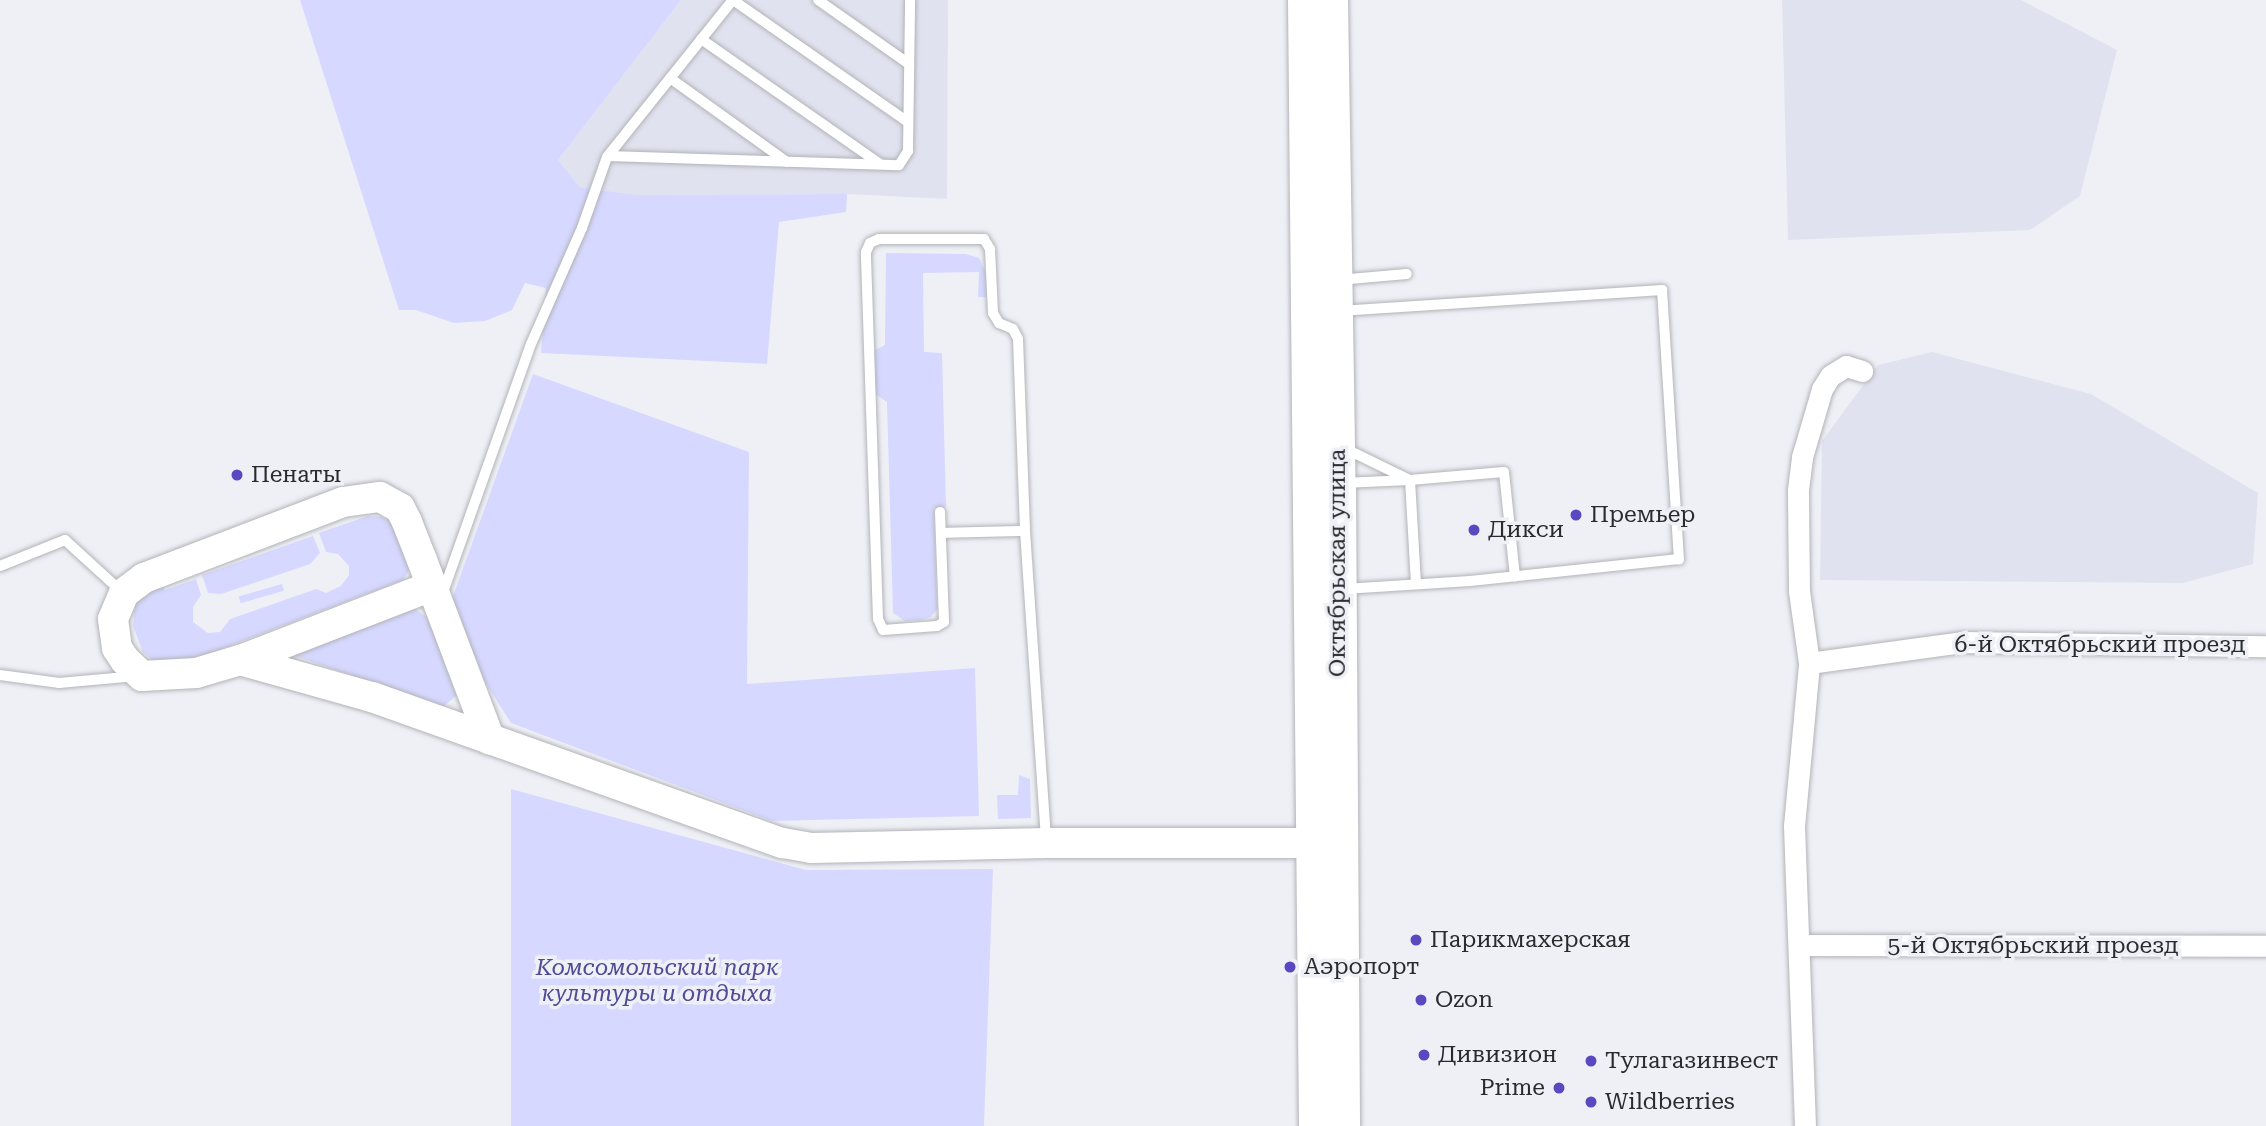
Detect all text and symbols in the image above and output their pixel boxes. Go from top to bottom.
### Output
street label: Октябрьская улица [1324,449,1352,677]
place label: Пенаты [251,461,341,489]
marker: Пенаты [229,467,245,483]
place label: Премьер [1590,501,1695,529]
marker: Премьер [1568,507,1584,523]
place label: Дикси [1488,516,1564,544]
marker: Дикси [1466,522,1482,538]
street label: 6-й Октябрьский проезд [1954,631,2246,659]
place label: Парикмахерская [1430,926,1631,954]
marker: Парикмахерская [1408,932,1424,948]
street label: 5-й Октябрьский проезд [1887,932,2179,960]
place label: Аэропорт [1304,953,1419,981]
park label: Комсомольский парк культуры и отдыха [536,954,778,1008]
marker: Аэропорт [1282,959,1298,975]
place label: Ozon [1435,986,1493,1014]
marker: Ozon [1413,992,1429,1008]
place label: Дивизион [1438,1041,1557,1069]
marker: Дивизион [1416,1047,1432,1063]
place label: Тулагазинвест [1605,1047,1778,1075]
marker: Тулагазинвест [1583,1053,1599,1069]
place label: Prime [1480,1074,1545,1102]
marker: Prime [1551,1080,1567,1096]
place label: Wildberries [1605,1088,1735,1116]
marker: Wildberries [1583,1094,1599,1110]

